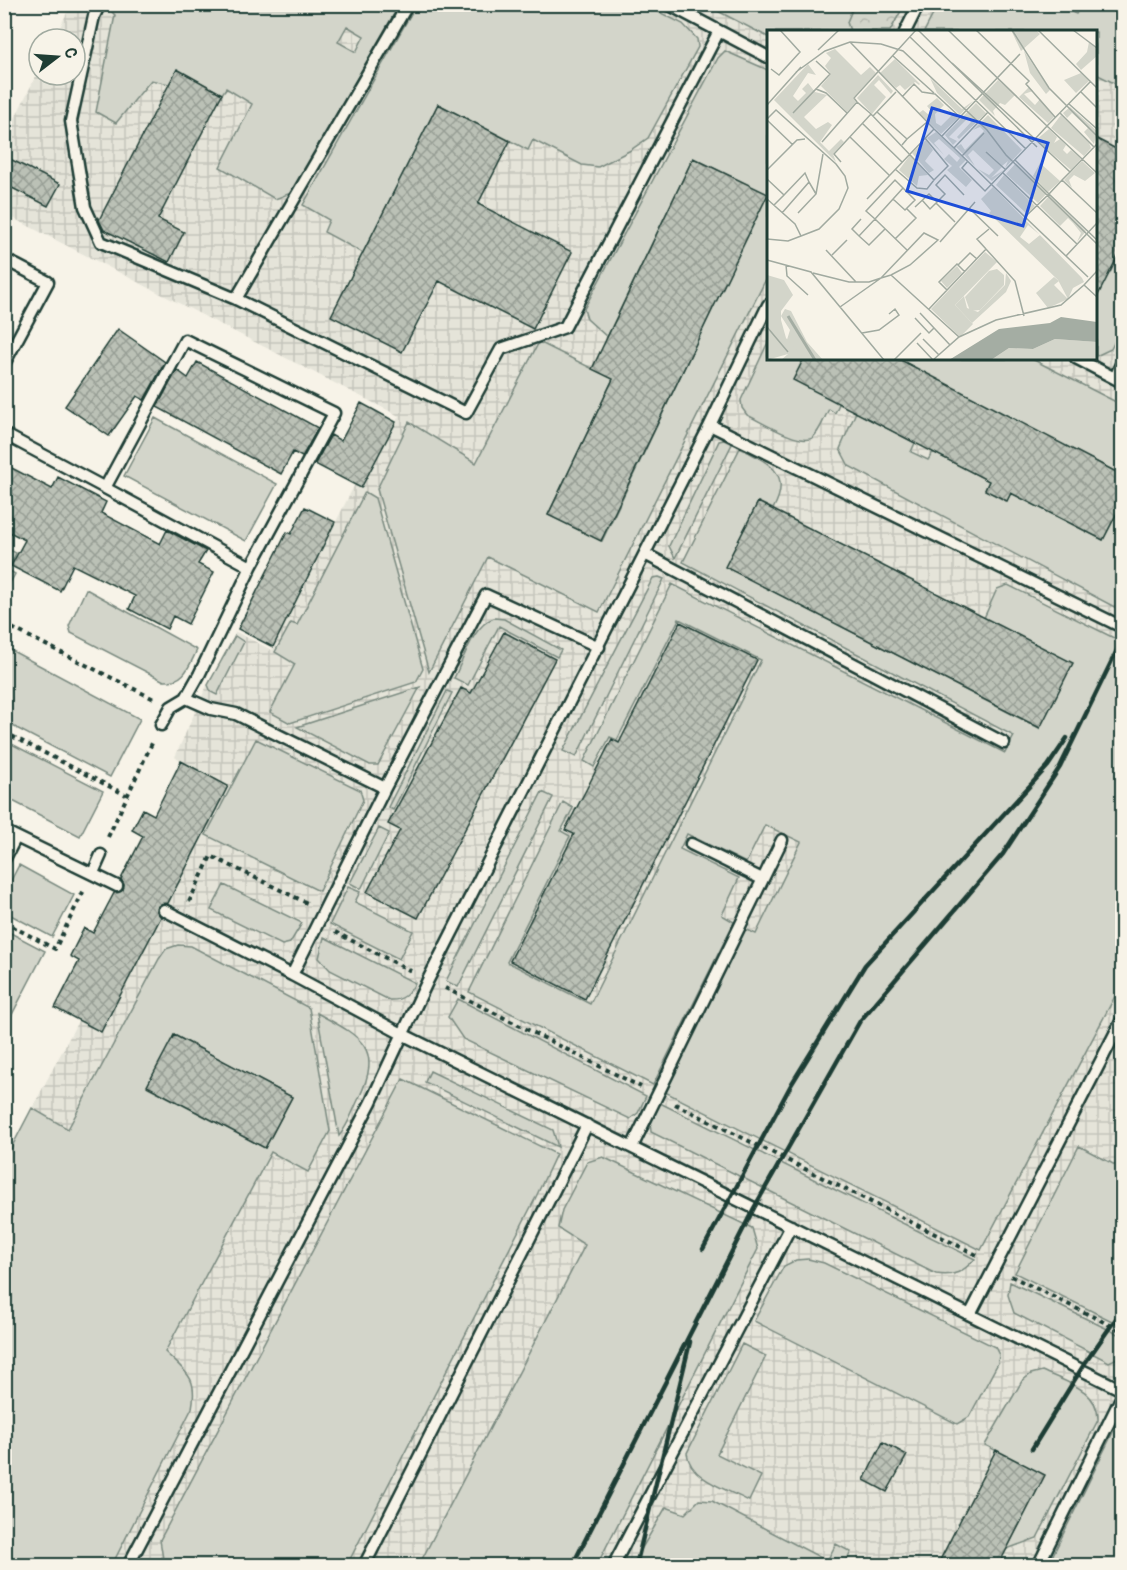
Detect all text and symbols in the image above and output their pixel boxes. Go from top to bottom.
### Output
north arrow [27,27,87,87]
inset map [767,30,1097,360]
text: С [59,45,81,61]

